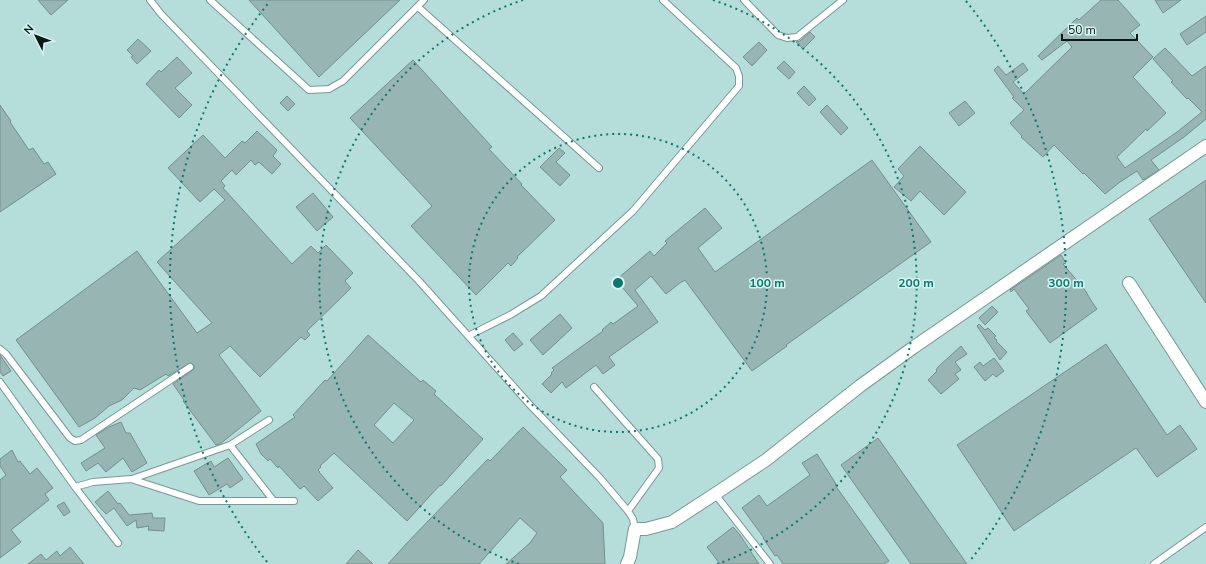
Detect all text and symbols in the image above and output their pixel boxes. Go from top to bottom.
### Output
north arrow [16,16,56,56]
scale bar [1062,16,1137,42]
text: N [21,22,37,38]
text: 50 m [1068,22,1096,38]
text: 100 m [749,275,785,291]
text: 200 m [898,275,934,291]
text: 300 m [1048,275,1084,291]
centre of rings [611,276,625,290]

